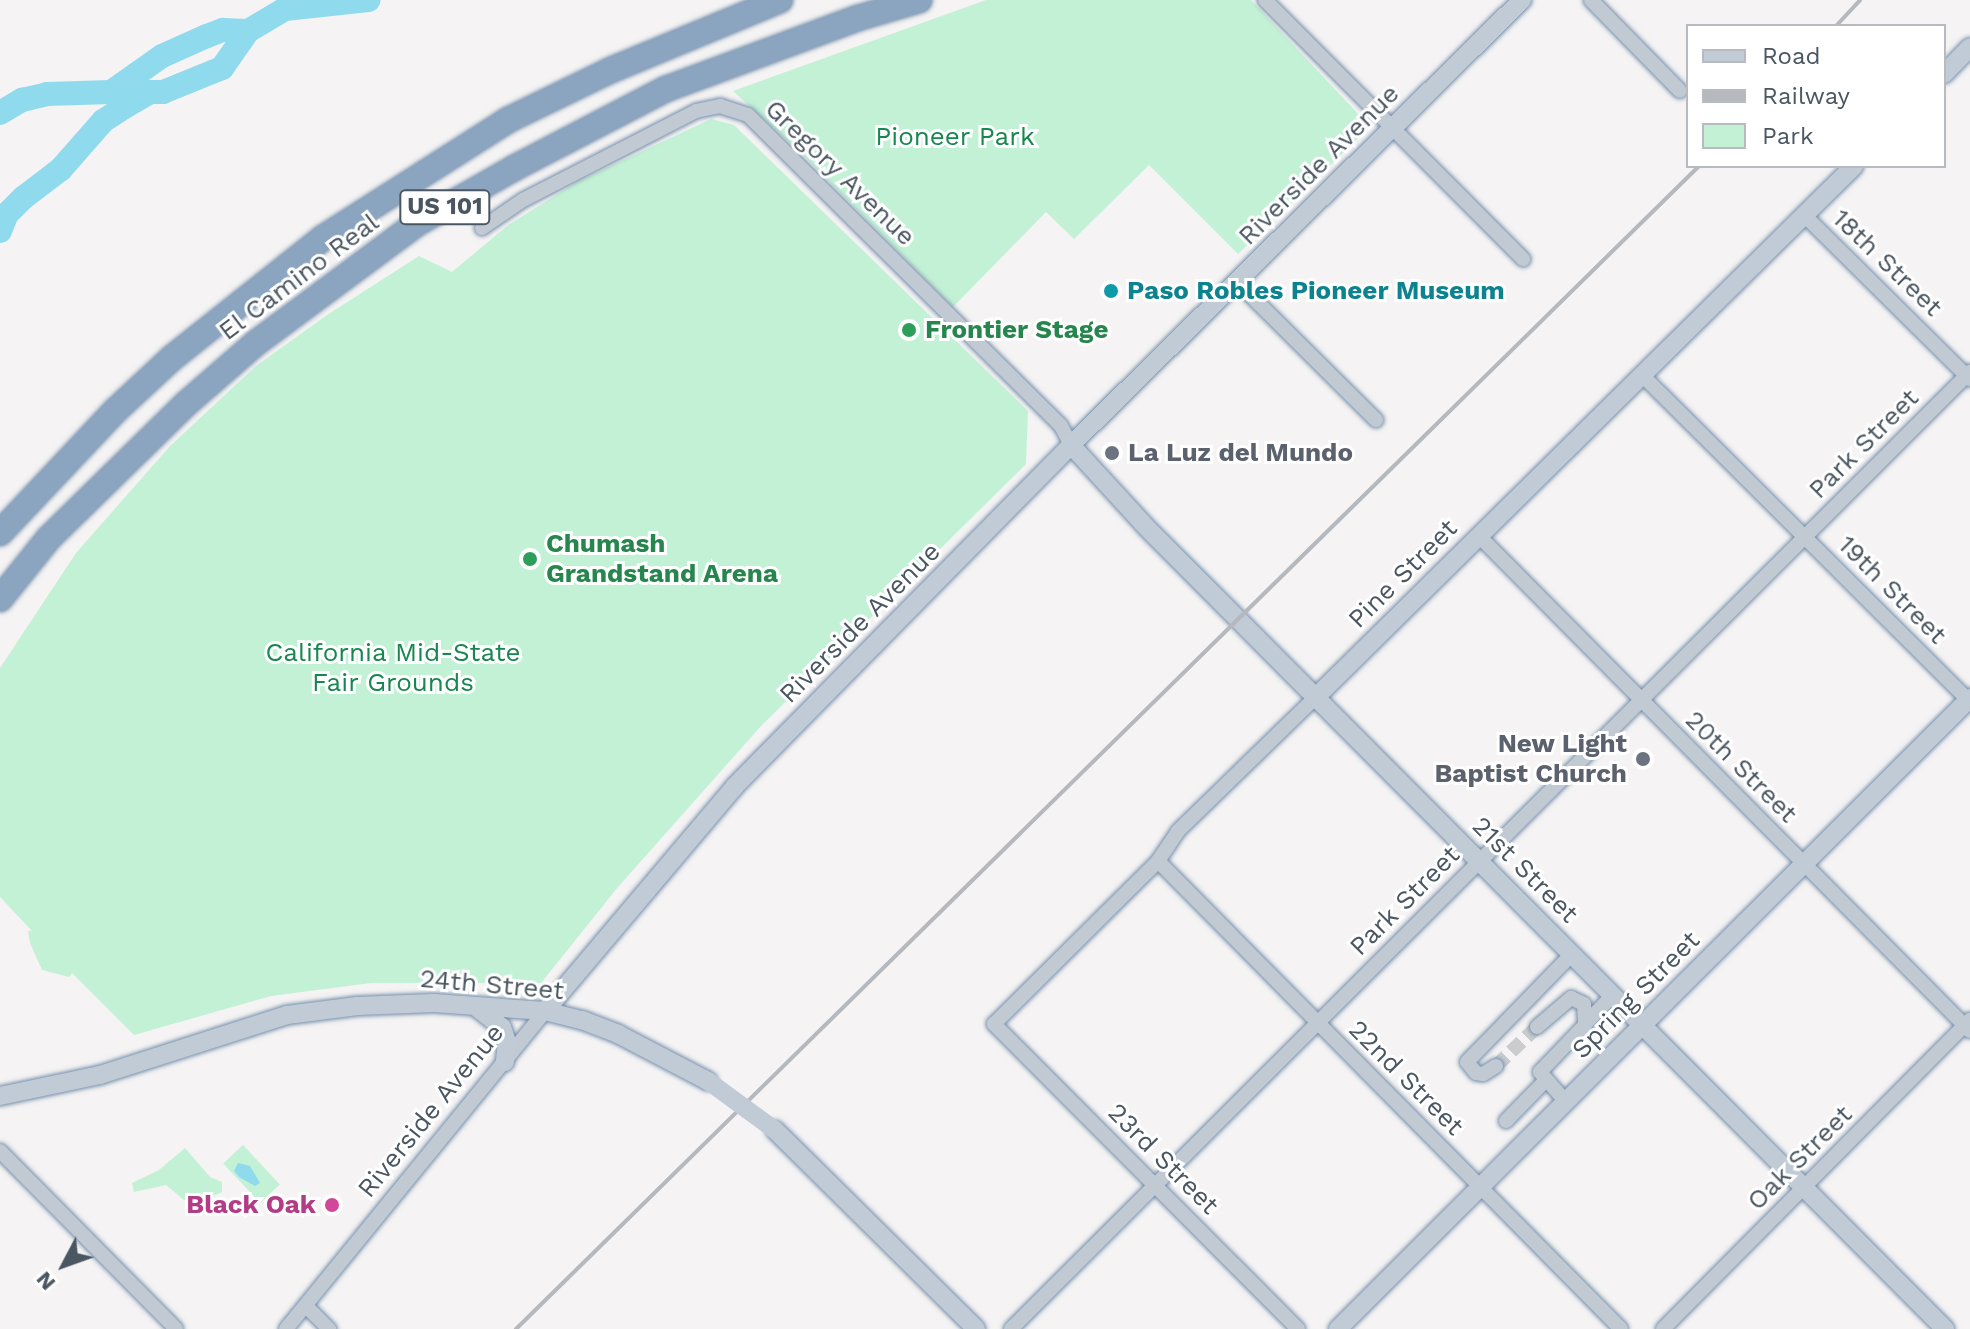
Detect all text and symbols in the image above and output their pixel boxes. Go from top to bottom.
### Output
legend [1686,24,1946,168]
text: Road [1762,42,1821,70]
street label: Riverside Avenue [1232,78,1406,252]
text: Railway [1762,82,1850,110]
street label: Gregory Avenue [758,93,922,253]
park label: Pioneer Park [875,121,1035,153]
text: Park [1762,122,1814,150]
road number: US 101 [399,187,491,227]
street label: 18th Street [1826,203,1948,323]
street label: El Camino Real [213,207,385,347]
place label: Paso Robles Pioneer Museum [1127,275,1505,307]
marker: Paso Robles Pioneer Museum [1102,282,1120,300]
place label: Frontier Stage [925,314,1109,346]
marker: Frontier Stage [900,321,918,339]
street label: Park Street [1802,382,1926,506]
place label: La Luz del Mundo [1128,437,1354,469]
marker: La Luz del Mundo [1103,444,1121,462]
street label: Pine Street [1342,513,1464,635]
place label: Chumash Grandstand Arena [546,528,779,590]
street label: 19th Street [1831,529,1953,651]
street label: Riverside Avenue [773,536,947,710]
marker: Chumash Grandstand Arena [521,550,539,568]
park label: California Mid-State Fair Grounds [265,637,521,698]
street label: 20th Street [1679,705,1803,829]
place label: New Light Baptist Church [1435,728,1627,790]
marker: New Light Baptist Church [1634,750,1652,768]
street label: 21st Street [1466,811,1584,929]
street label: Park Street [1343,839,1467,963]
street label: Spring Street [1566,925,1706,1065]
street label: 24th Street [419,963,565,1007]
street label: 22nd Street [1342,1014,1470,1142]
street label: Riverside Avenue [351,1017,511,1205]
street label: 23rd Street [1101,1097,1225,1221]
street label: Oak Street [1741,1099,1859,1217]
place label: Black Oak [186,1189,316,1221]
marker: Black Oak [323,1196,341,1214]
north arrow [24,1225,104,1305]
text: N [31,1267,60,1295]

